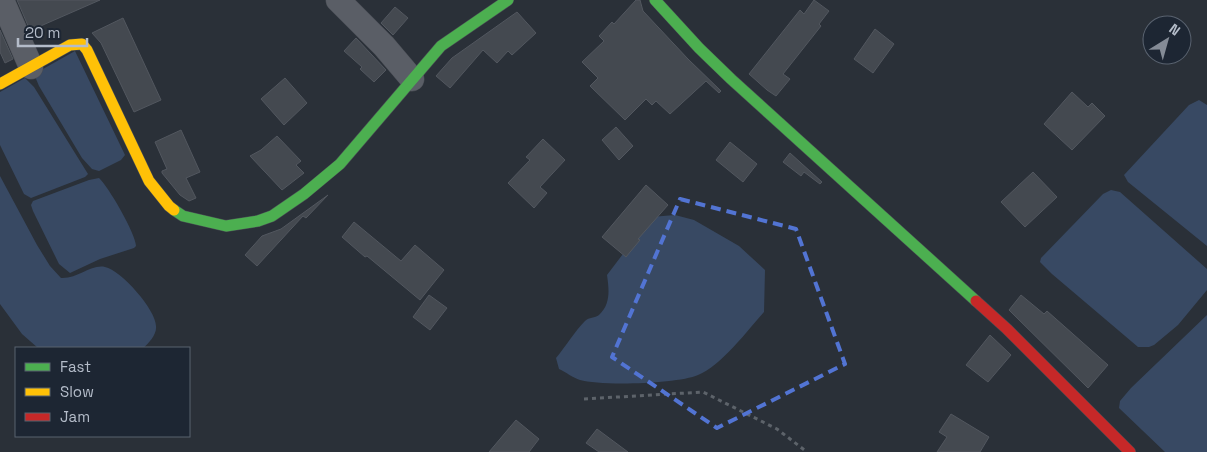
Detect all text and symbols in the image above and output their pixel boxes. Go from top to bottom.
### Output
scale bar [18,15,86,47]
north arrow [1142,15,1192,65]
text: N [1166,20,1184,40]
text: 20 m [25,23,60,42]
legend [15,347,190,437]
text: Fast [60,357,91,376]
text: Slow [60,382,94,401]
text: Jam [60,407,90,426]

